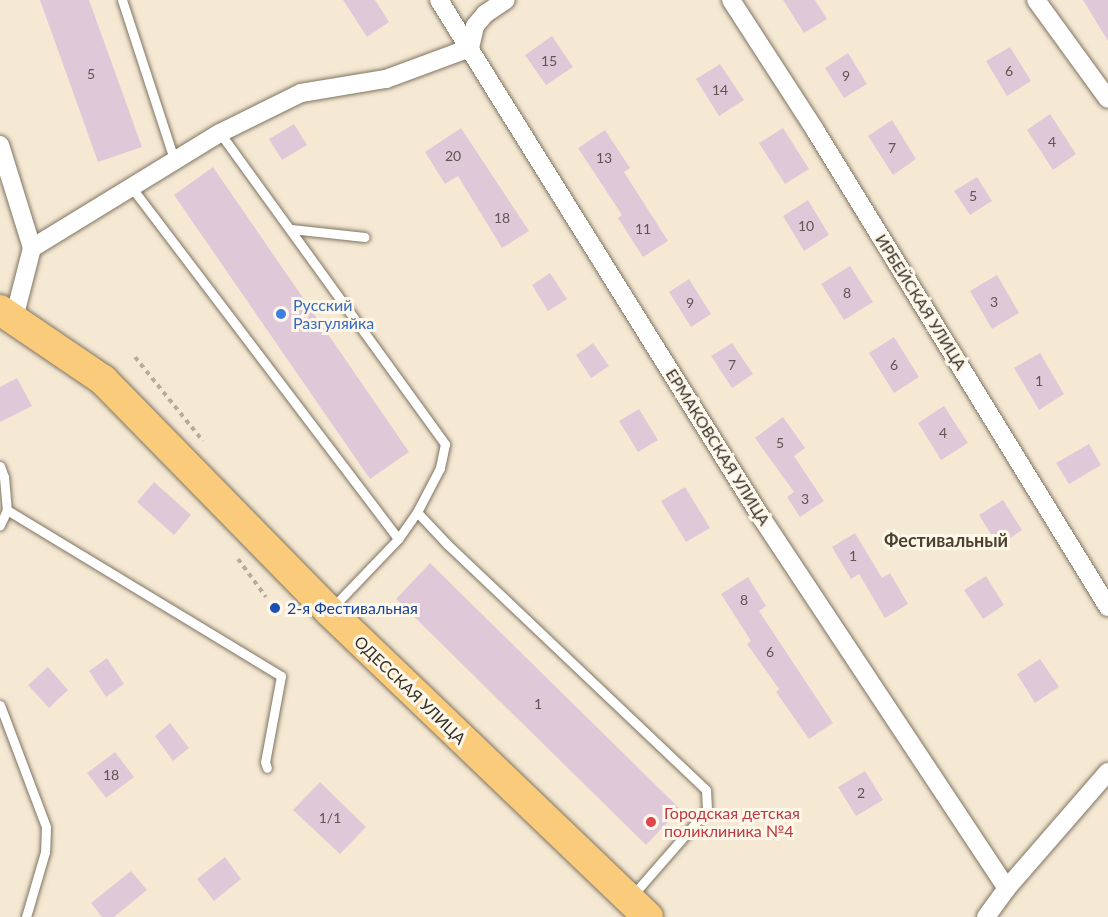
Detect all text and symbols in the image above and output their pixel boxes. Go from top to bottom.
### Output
house number: 15 [541,53,557,69]
house number: 6 [1005,63,1013,79]
house number: 5 [87,66,95,82]
house number: 9 [842,68,850,84]
house number: 14 [712,82,728,98]
house number: 4 [1048,134,1056,150]
house number: 7 [888,140,896,156]
house number: 20 [445,148,461,164]
house number: 13 [596,150,612,166]
house number: 5 [969,188,977,204]
house number: 18 [494,210,510,226]
house number: 10 [798,218,814,234]
house number: 11 [635,221,651,237]
street label: ИРБЕЙСКАЯ УЛИЦА [871,231,971,373]
house number: 8 [843,285,851,301]
house number: 3 [990,294,998,310]
place label: Русский Разгуляйка [293,295,374,333]
house number: 9 [686,295,694,311]
marker: Русский Разгуляйка [274,307,288,321]
house number: 7 [728,357,736,373]
house number: 6 [890,357,898,373]
street label: ЕРМАКОВСКАЯ УЛИЦА [662,365,774,529]
house number: 1 [1035,373,1043,389]
house number: 4 [939,425,947,441]
house number: 5 [776,435,784,451]
house number: 3 [801,491,809,507]
district label: Фестивальный [884,529,1008,551]
house number: 1 [849,548,857,564]
house number: 8 [740,592,748,608]
place label: 2-я Фестивальная [287,598,418,618]
marker: 2-я Фестивальная [268,601,282,615]
street label: ОДЕССКАЯ УЛИЦА [350,632,470,748]
house number: 6 [766,644,774,660]
house number: 1 [534,696,542,712]
house number: 18 [103,767,119,783]
house number: 2 [857,785,865,801]
place label: Городская детская поликлиника №4 [664,803,800,841]
house number: 1/1 [319,810,341,826]
marker: Городская детская поликлиника №4 [642,813,660,831]

